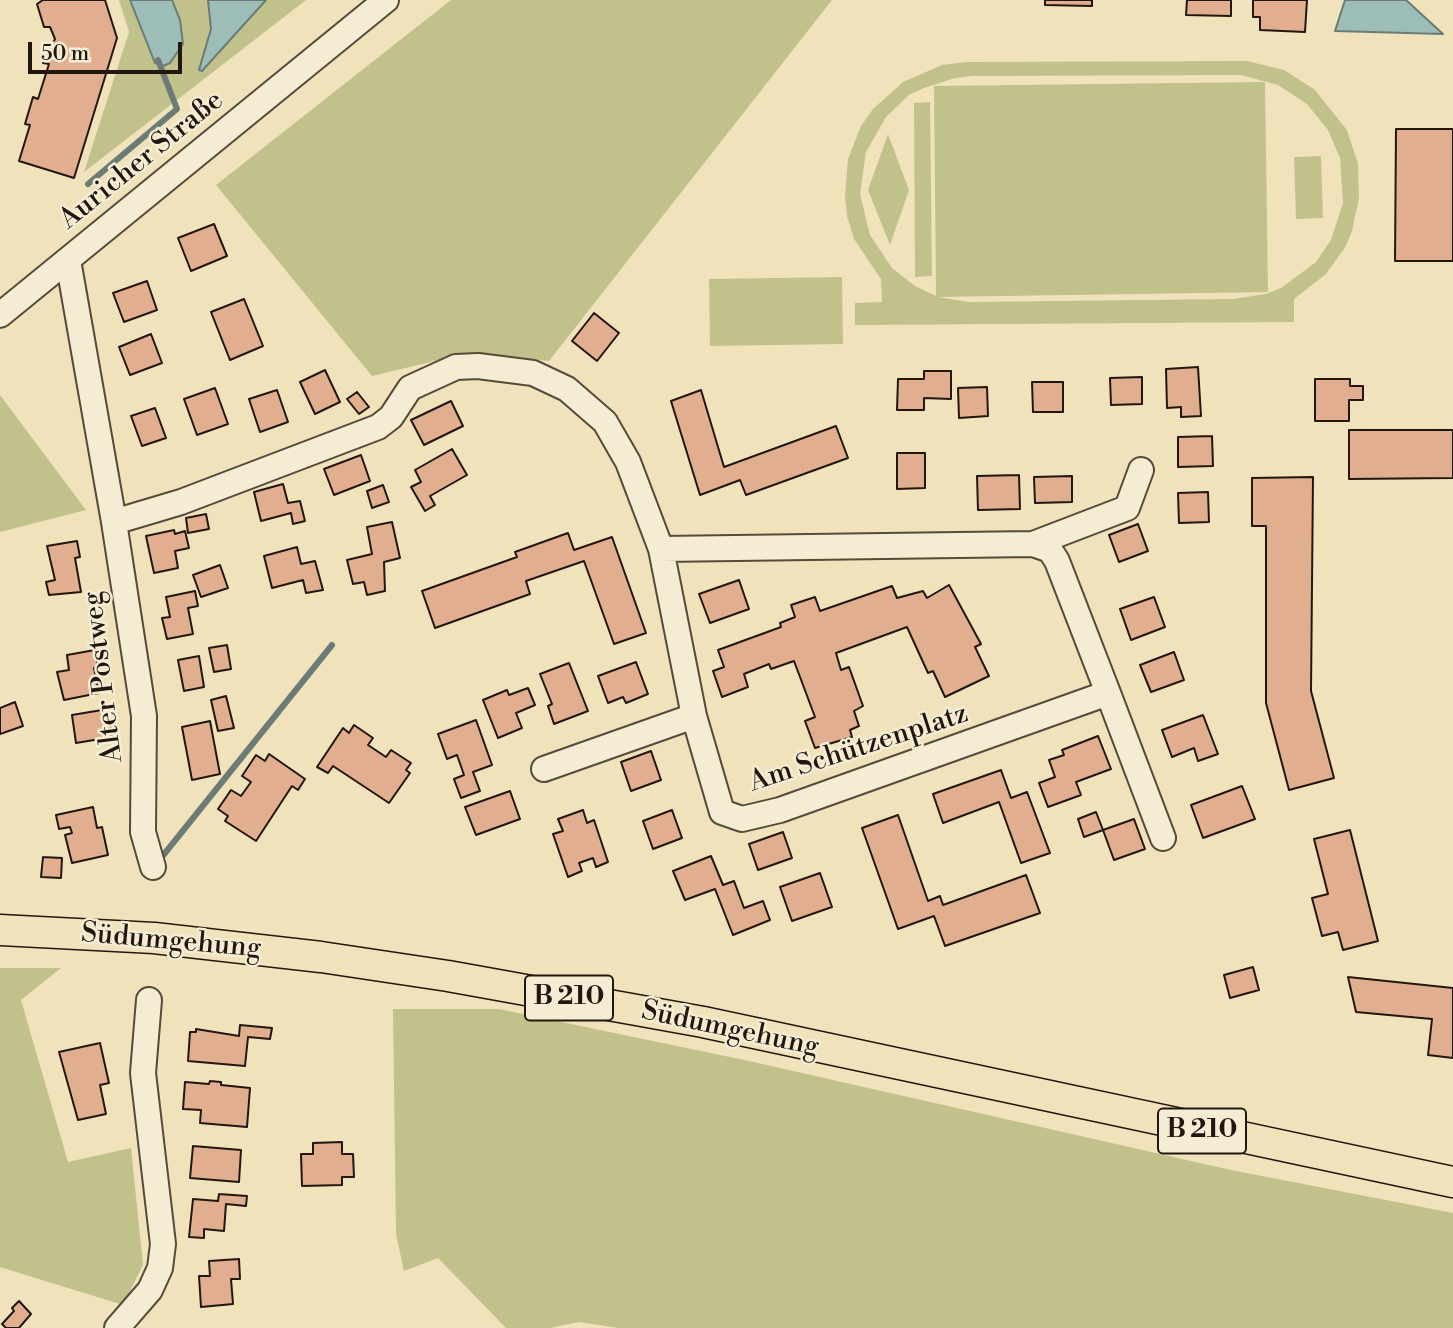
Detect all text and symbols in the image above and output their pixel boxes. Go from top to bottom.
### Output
scale bar [32,28,186,72]
text: 50 m [41,41,89,67]
street label: Auricher Straße [53,85,231,237]
street label: Alter Postweg [77,589,131,765]
street label: Am Schützenplatz [745,698,973,800]
street label: Südumgehung [80,917,262,967]
road number: B 210 [525,976,613,1021]
street label: Südumgehung [638,995,822,1065]
road number: B 210 [1158,1108,1246,1154]

